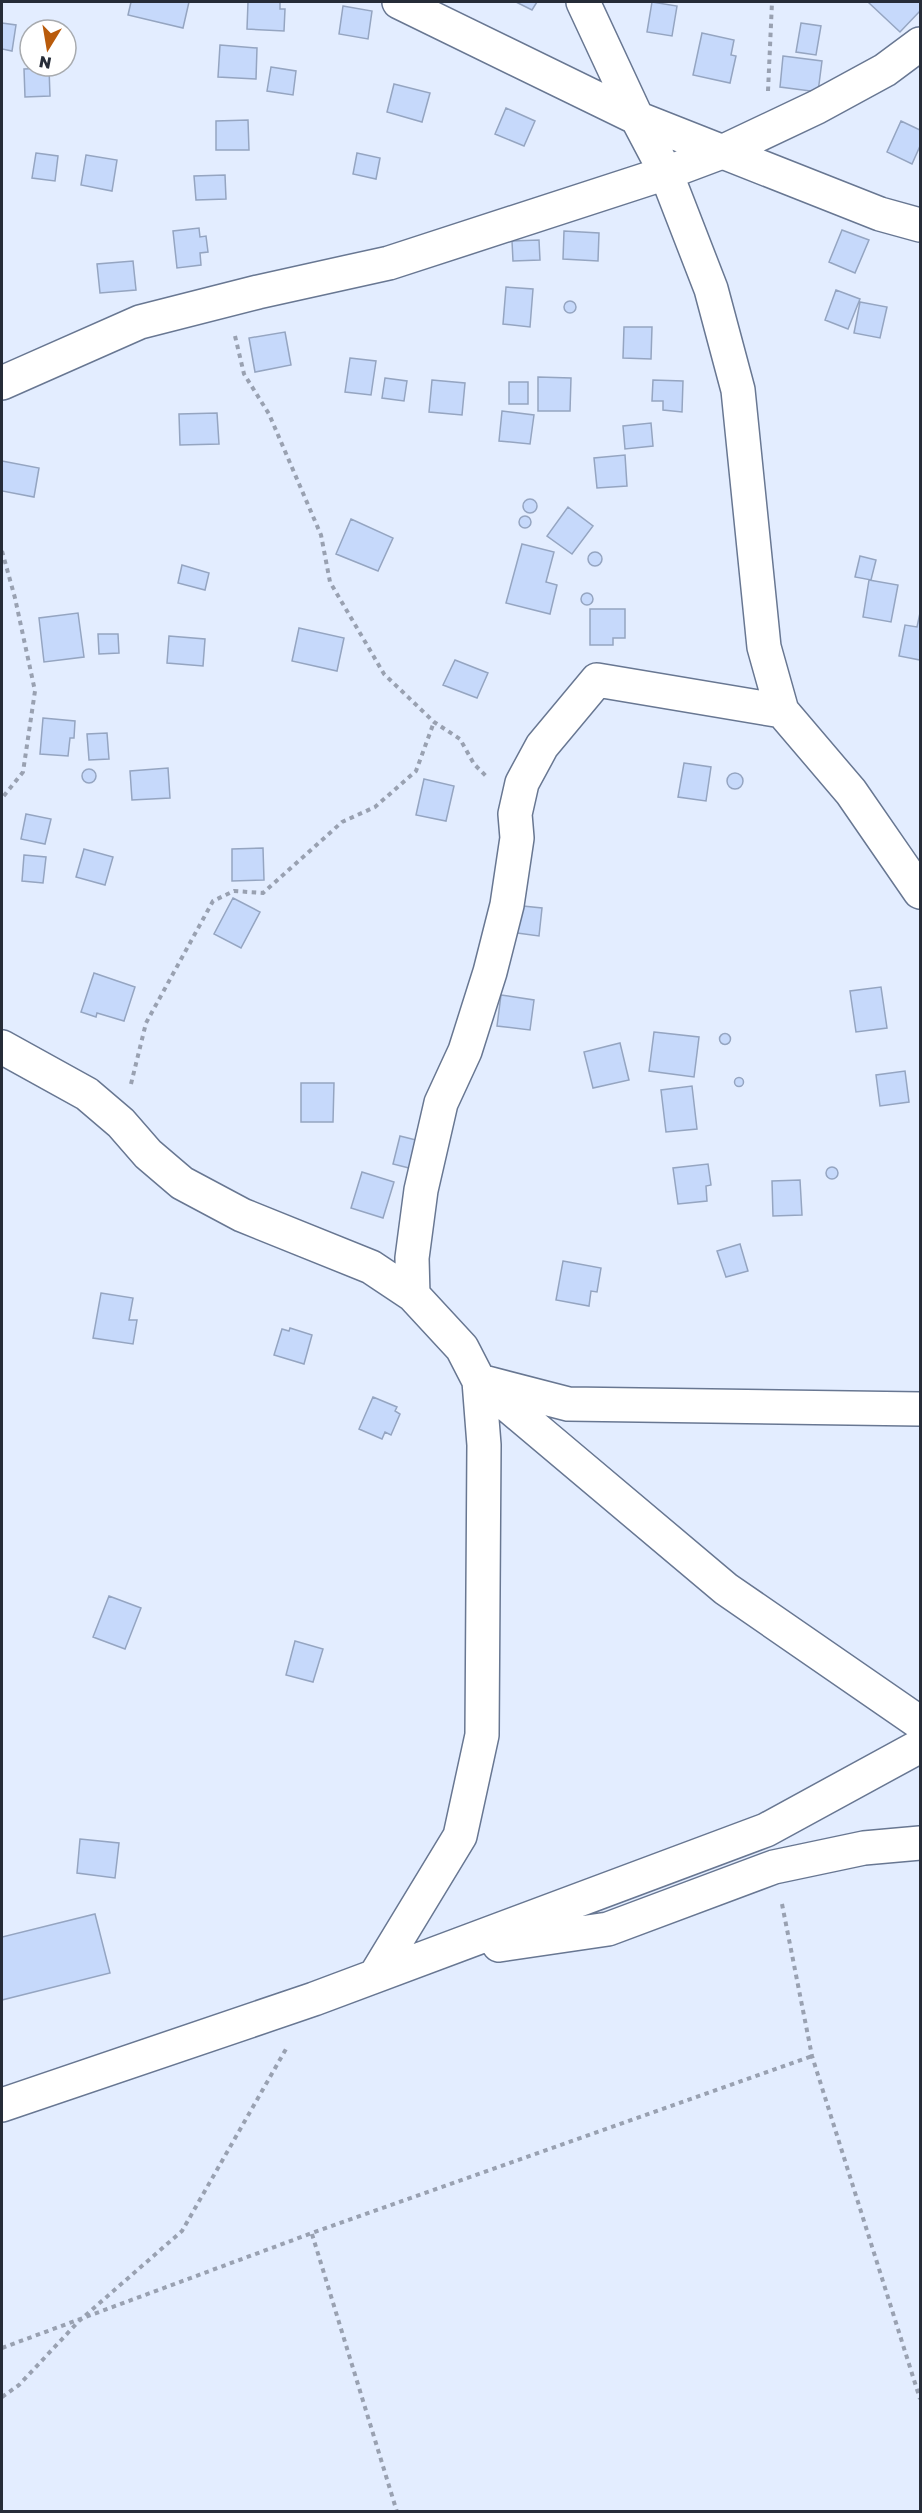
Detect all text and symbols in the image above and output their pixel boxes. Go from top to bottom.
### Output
north arrow [18,18,78,78]
text: N [37,52,53,74]

